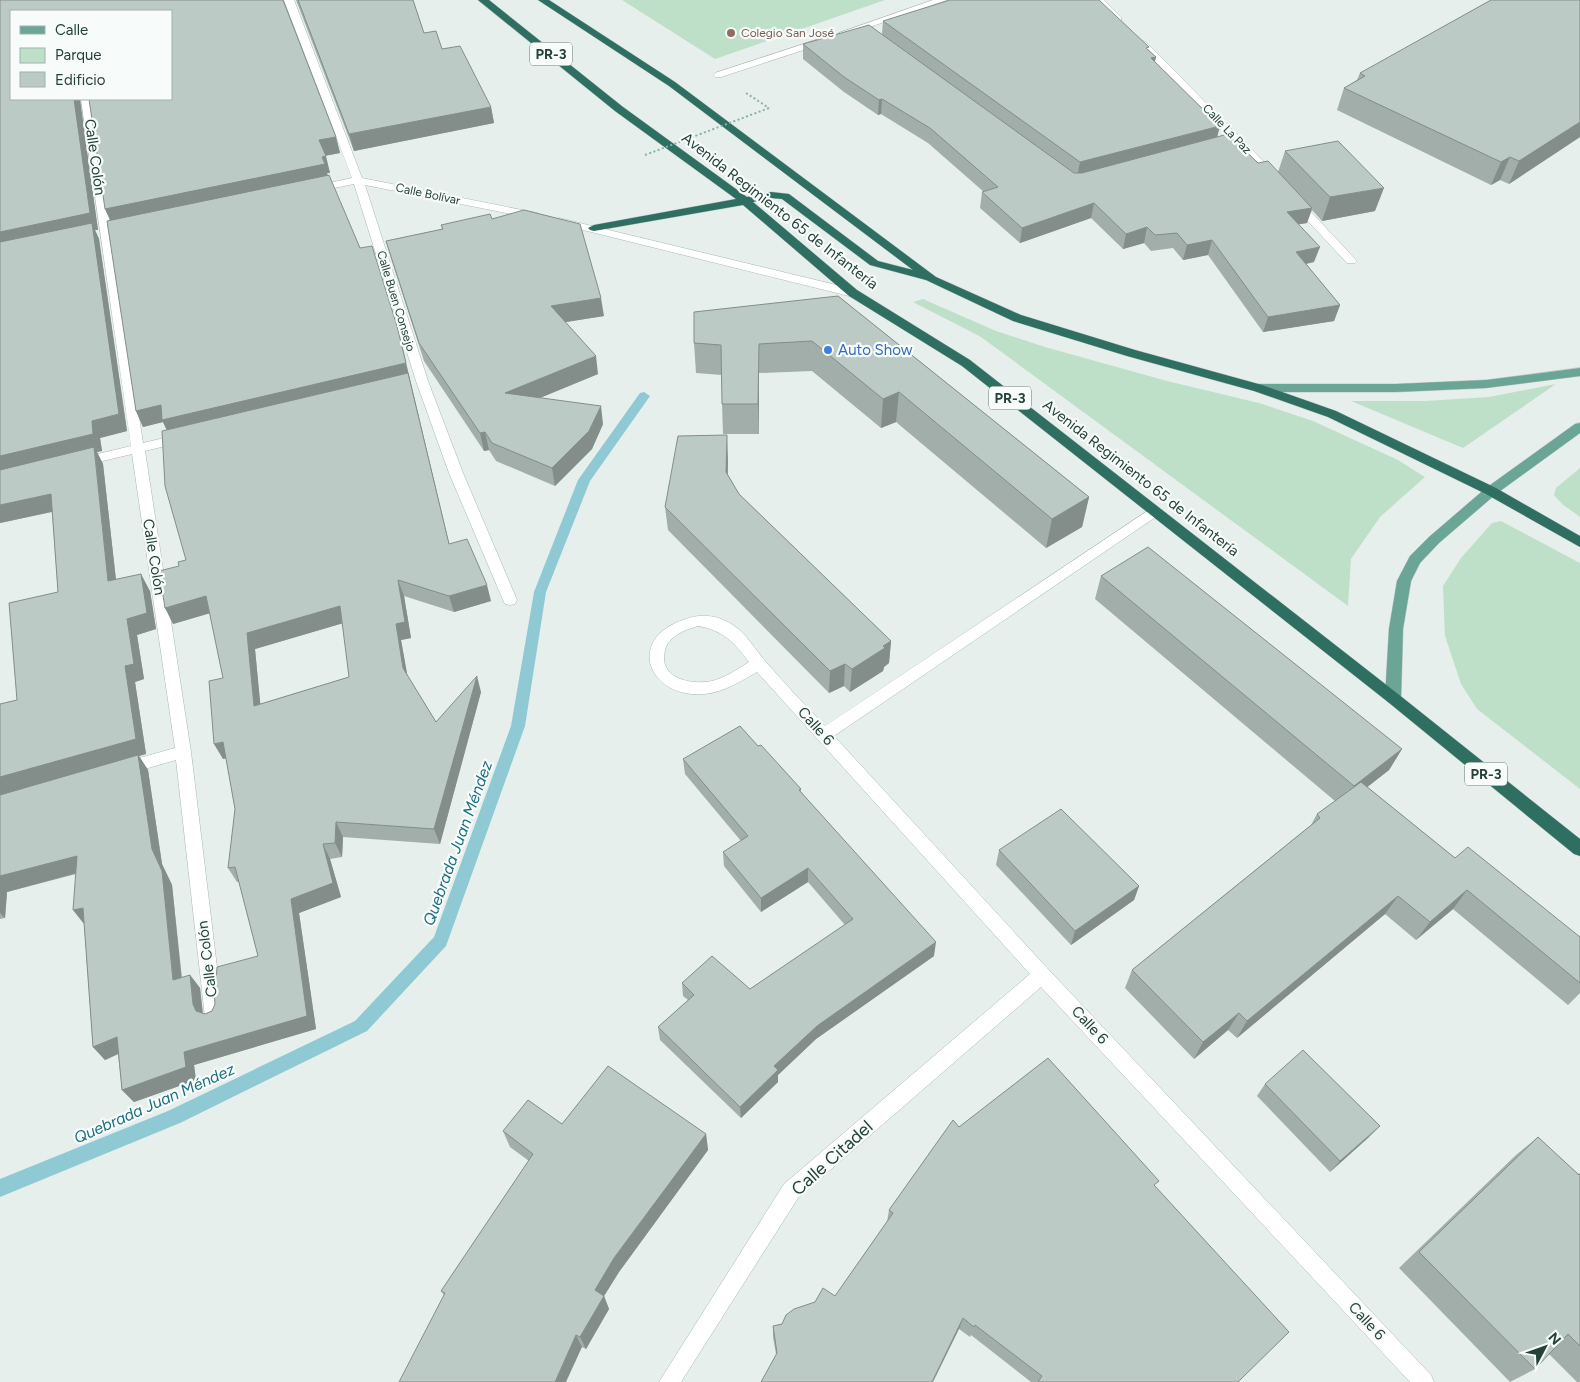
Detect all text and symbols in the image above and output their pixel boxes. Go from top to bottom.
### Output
legend [10,10,172,100]
text: Calle [55,21,88,39]
place label: Colegio San José [741,26,834,40]
marker: Colegio San José [725,27,737,39]
road number: PR-3 [530,42,572,66]
text: Parque [55,46,102,64]
text: Edificio [55,71,106,89]
street label: Calle La Paz [1200,101,1254,157]
street label: Calle Colón [81,118,109,196]
street label: Avenida Regimiento 65 de Infantería [678,129,882,293]
street label: Calle Bolívar [394,180,462,208]
street label: Calle Buen Consejo [374,249,418,353]
place label: Auto Show [838,341,913,359]
marker: Auto Show [822,344,834,356]
road number: PR-3 [989,386,1031,409]
street label: Avenida Regimiento 65 de Infantería [1039,396,1243,560]
street label: Calle Colón [139,518,169,596]
street label: Calle 6 [794,703,838,749]
water label: Quebrada Juan Méndez [419,758,496,928]
road number: PR-3 [1465,762,1507,786]
street label: Calle Colón [193,920,221,998]
street label: Calle 6 [1068,1002,1112,1048]
water label: Quebrada Juan Méndez [71,1059,238,1147]
street label: Calle Citadel [787,1116,877,1200]
street label: Calle 6 [1345,1298,1389,1344]
north arrow [1520,1322,1570,1372]
text: N [1544,1329,1564,1348]

